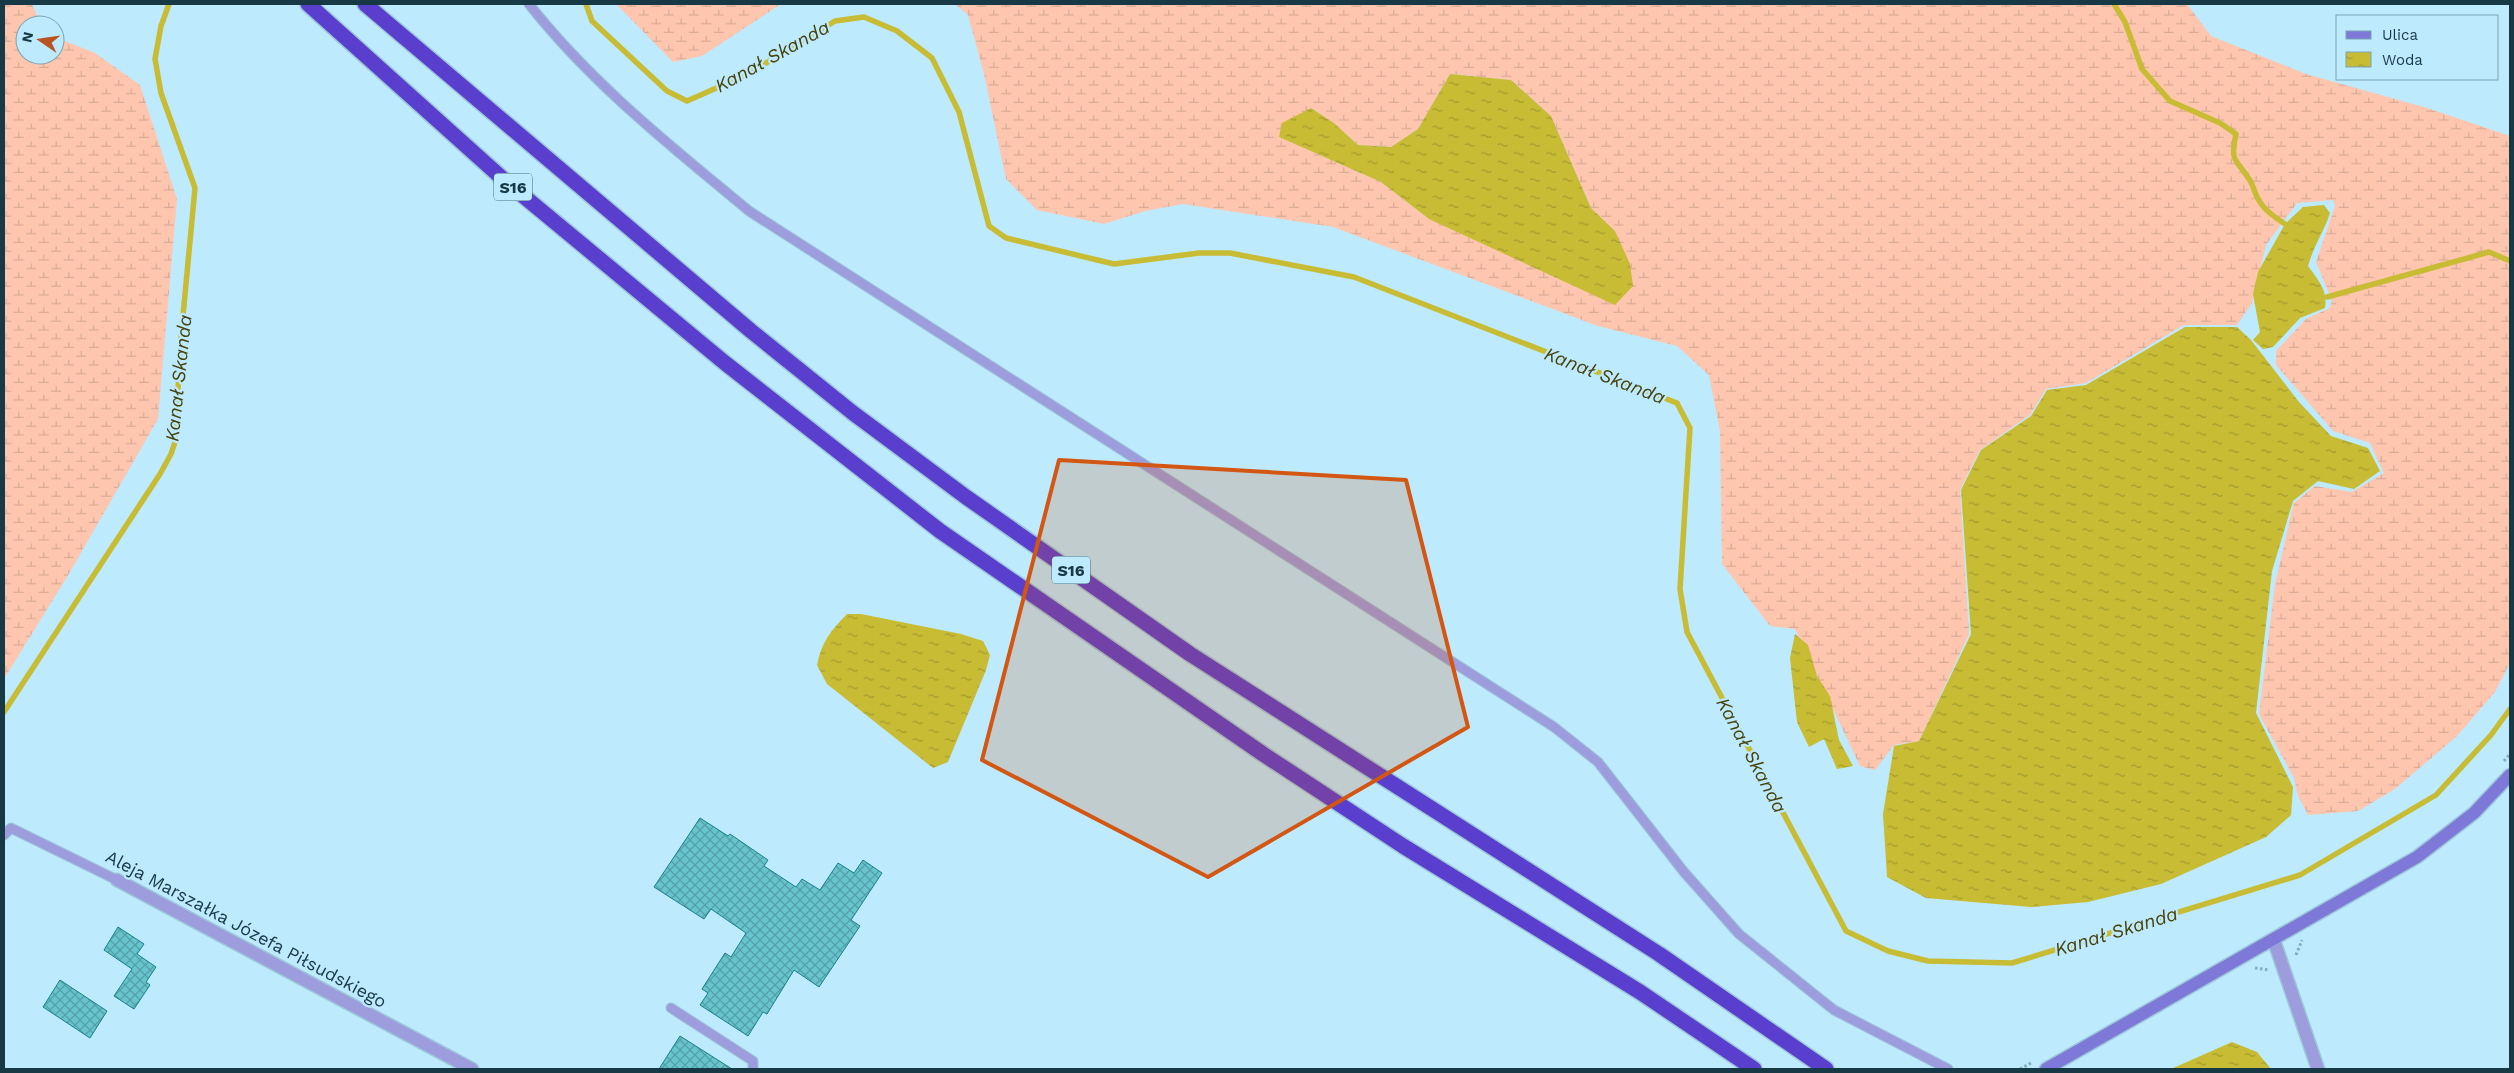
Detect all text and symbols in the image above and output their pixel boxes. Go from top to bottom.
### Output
north arrow [15,15,65,65]
water label: Kanał Skanda [711,15,834,97]
legend [2336,15,2499,80]
text: Ulica [2382,26,2419,44]
text: N [18,30,36,44]
text: Woda [2382,51,2423,69]
road number: S16 [494,173,532,200]
water label: Kanał Skanda [160,313,197,443]
water label: Kanał Skanda [1541,342,1669,409]
road number: S16 [1052,556,1090,584]
water label: Kanał Skanda [1711,693,1792,817]
street label: Aleja Marszałka Józefa Piłsudskiego [102,845,390,1012]
water label: Kanał Skanda [2052,902,2181,961]

